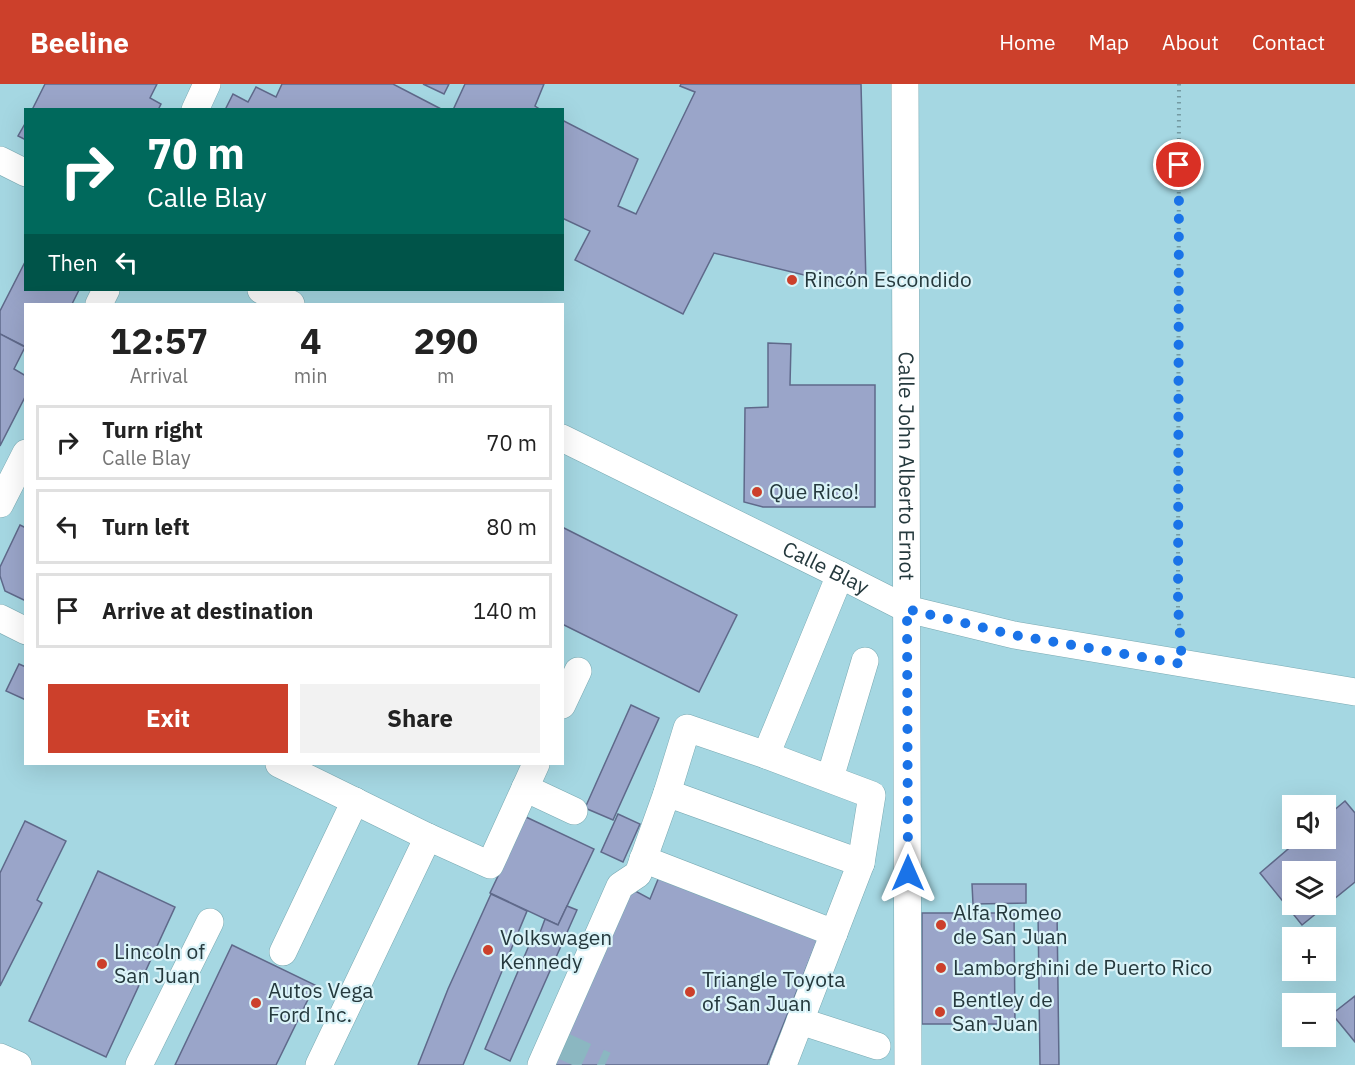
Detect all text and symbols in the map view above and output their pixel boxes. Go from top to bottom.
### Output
text: Beeline [30,24,129,61]
text: Home [999,28,1056,56]
text: Map [1089,28,1129,56]
text: About [1162,28,1219,56]
text: Contact [1252,28,1325,56]
text: 70 m [147,126,245,181]
icon: right [48,132,126,210]
pin [1153,139,1204,190]
icon: arrive [1162,148,1195,181]
text: Calle Blay [147,179,267,214]
icon: left [110,246,143,279]
text: Then [48,248,98,277]
place label: Rincón Escondido [804,265,972,293]
marker: Rincón Escondido [785,273,799,287]
text: 12:57 [110,317,208,364]
text: 4 [300,317,322,364]
text: 290 [413,317,478,364]
street label: Calle John Alberto Ernot [893,351,922,581]
text: Arrival [130,362,188,389]
text: min [294,362,328,389]
text: m [437,362,455,389]
text: Turn right [102,415,203,444]
icon: right [51,426,84,459]
text: 70 m [486,428,537,457]
text: Calle Blay [102,444,191,471]
place label: Que Rico! [769,477,859,505]
marker: Que Rico! [750,485,764,499]
icon: left [51,510,84,543]
text: Turn left [102,512,190,541]
text: 80 m [486,512,537,541]
street label: Calle Blay [778,534,875,601]
icon: arrive [51,594,84,627]
text: Arrive at destination [102,596,313,625]
text: 140 m [473,596,537,625]
button: Exit [48,684,288,753]
button: Share [300,684,540,753]
map controls [1282,795,1336,1047]
button: sound [1282,795,1336,849]
position arrow [876,841,940,905]
button: layers [1282,861,1336,915]
place label: Alfa Romeo de San Juan [953,898,1068,950]
marker: Alfa Romeo de San Juan [934,918,948,932]
place label: Volkswagen Kennedy [500,923,612,975]
button: + [1282,927,1336,981]
place label: Lincoln of San Juan [114,937,205,989]
marker: Volkswagen Kennedy [481,943,495,957]
place label: Lamborghini de Puerto Rico [953,953,1212,981]
marker: Lincoln of San Juan [95,957,109,971]
marker: Lamborghini de Puerto Rico [934,961,948,975]
place label: Triangle Toyota of San Juan [702,965,845,1017]
place label: Autos Vega Ford Inc. [268,976,374,1028]
marker: Triangle Toyota of San Juan [683,985,697,999]
place label: Bentley de San Juan [952,985,1053,1037]
button: − [1282,993,1336,1047]
marker: Autos Vega Ford Inc. [249,996,263,1010]
marker: Bentley de San Juan [933,1005,947,1019]

